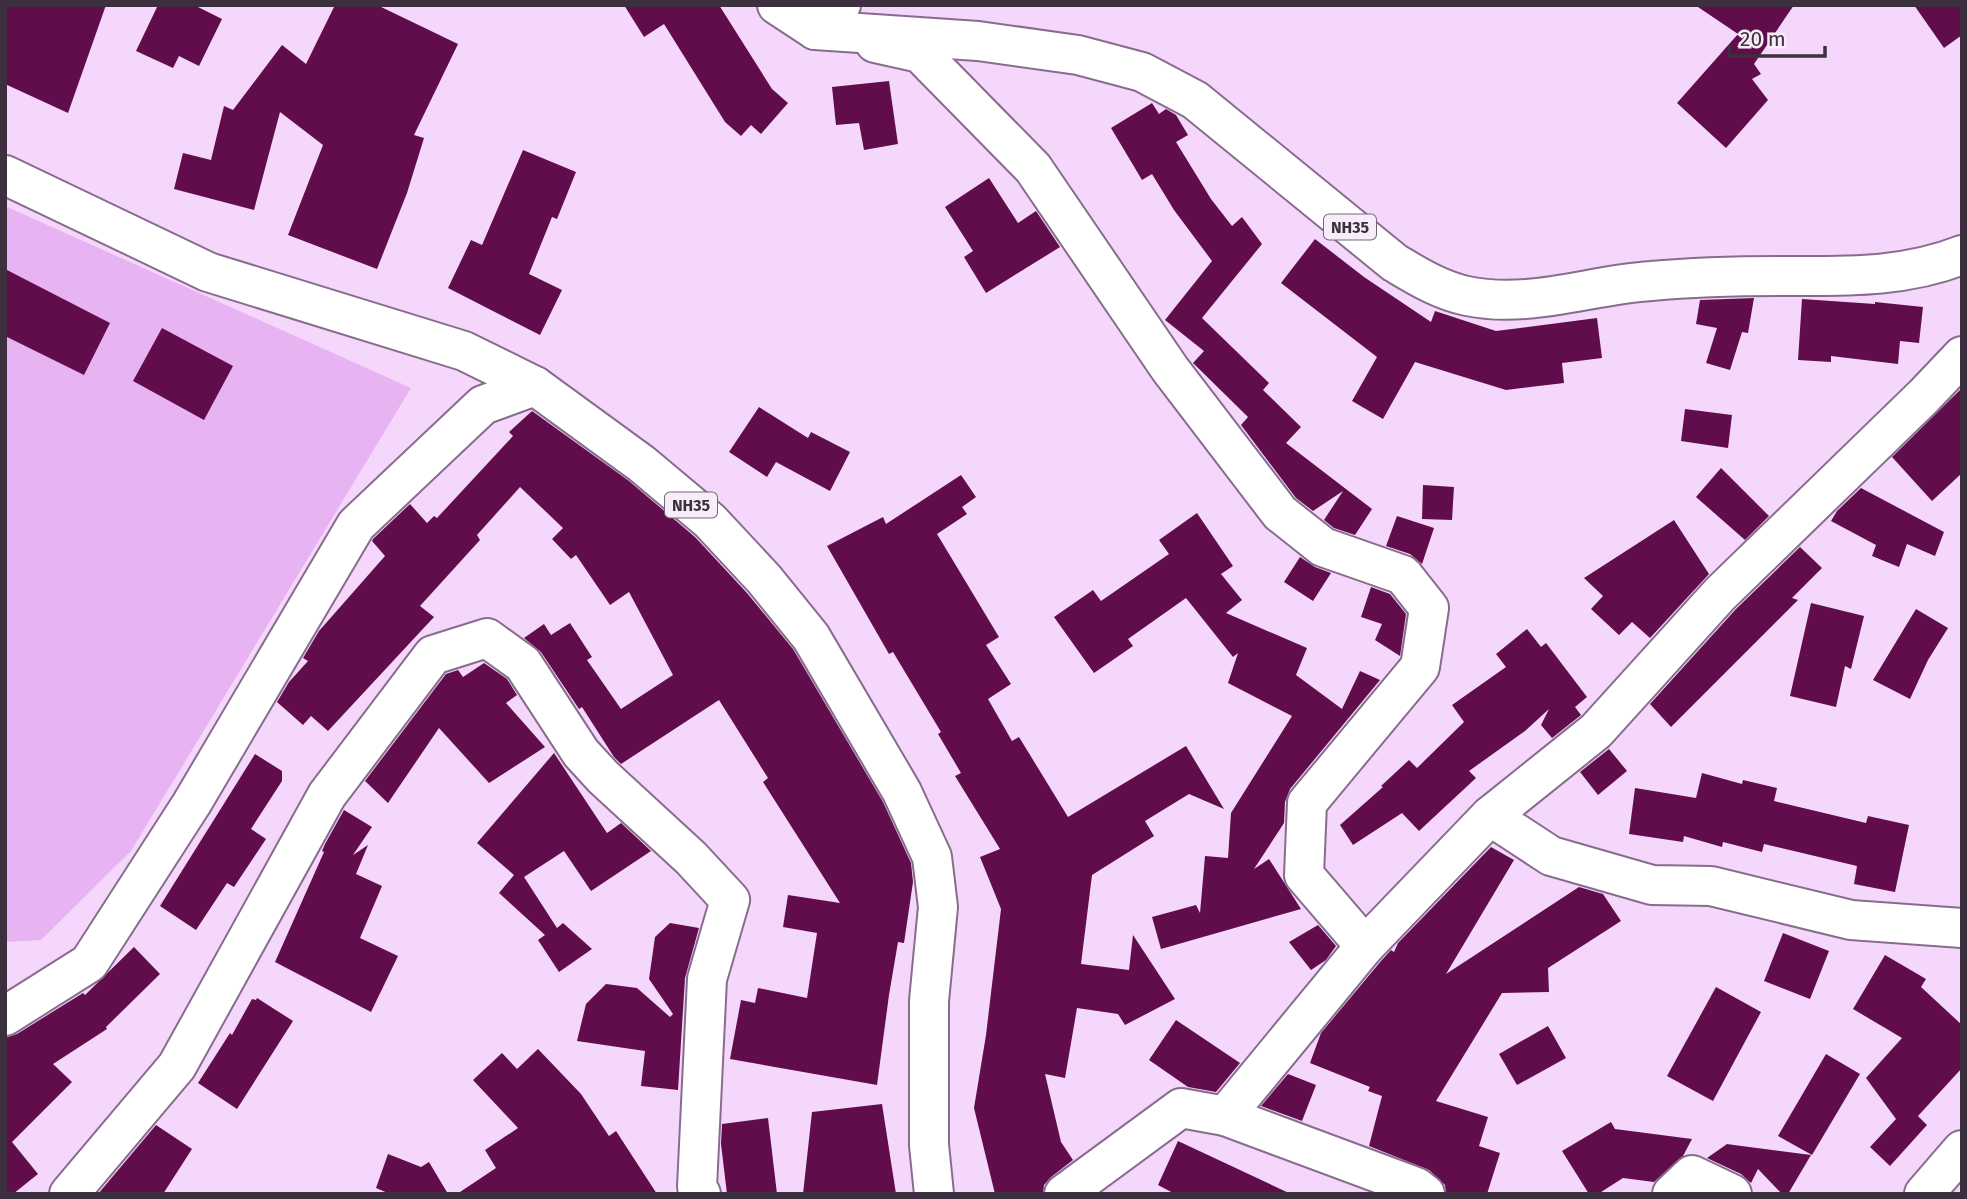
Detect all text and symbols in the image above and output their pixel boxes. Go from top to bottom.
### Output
scale bar [1729,14,1825,58]
text: 20 m [1740,26,1786,52]
road number: NH35 [1324,215,1376,240]
road number: NH35 [665,492,717,518]

